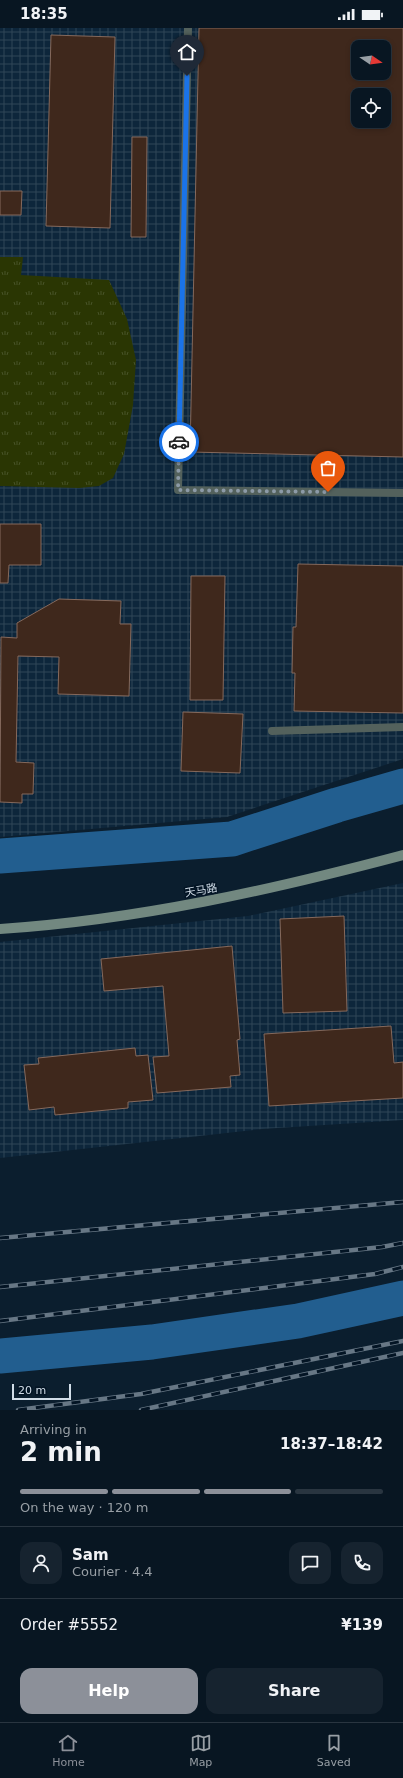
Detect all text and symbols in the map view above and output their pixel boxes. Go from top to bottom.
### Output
text: 18:35 [20,5,68,23]
pin [170,35,204,76]
north arrow [351,40,391,80]
map controls [351,40,391,128]
icon: home [176,41,198,63]
button: locate [351,88,391,128]
courier [159,422,199,462]
icon: car [168,431,190,453]
pin [311,451,345,492]
icon: bag [317,457,339,479]
street label: 天马路 [184,881,218,900]
scale bar [12,1382,71,1401]
text: 20 m [18,1384,46,1397]
text: Arriving in [20,1422,87,1437]
text: 18:37–18:42 [280,1435,383,1453]
text: 2 min [20,1437,102,1467]
text: On the way · 120 m [20,1500,148,1515]
button: person [20,1542,62,1584]
button: chat [289,1542,331,1584]
button: phone [341,1542,383,1584]
text: Sam [72,1546,109,1564]
text: Courier · 4.4 [72,1564,153,1579]
text: Order #5552 [20,1616,118,1634]
text: ¥139 [341,1616,383,1634]
button: Help [20,1668,198,1714]
button: Share [206,1668,383,1714]
tab: Home [52,1732,85,1769]
tab: Map [189,1732,212,1769]
tab: Saved [317,1732,351,1769]

